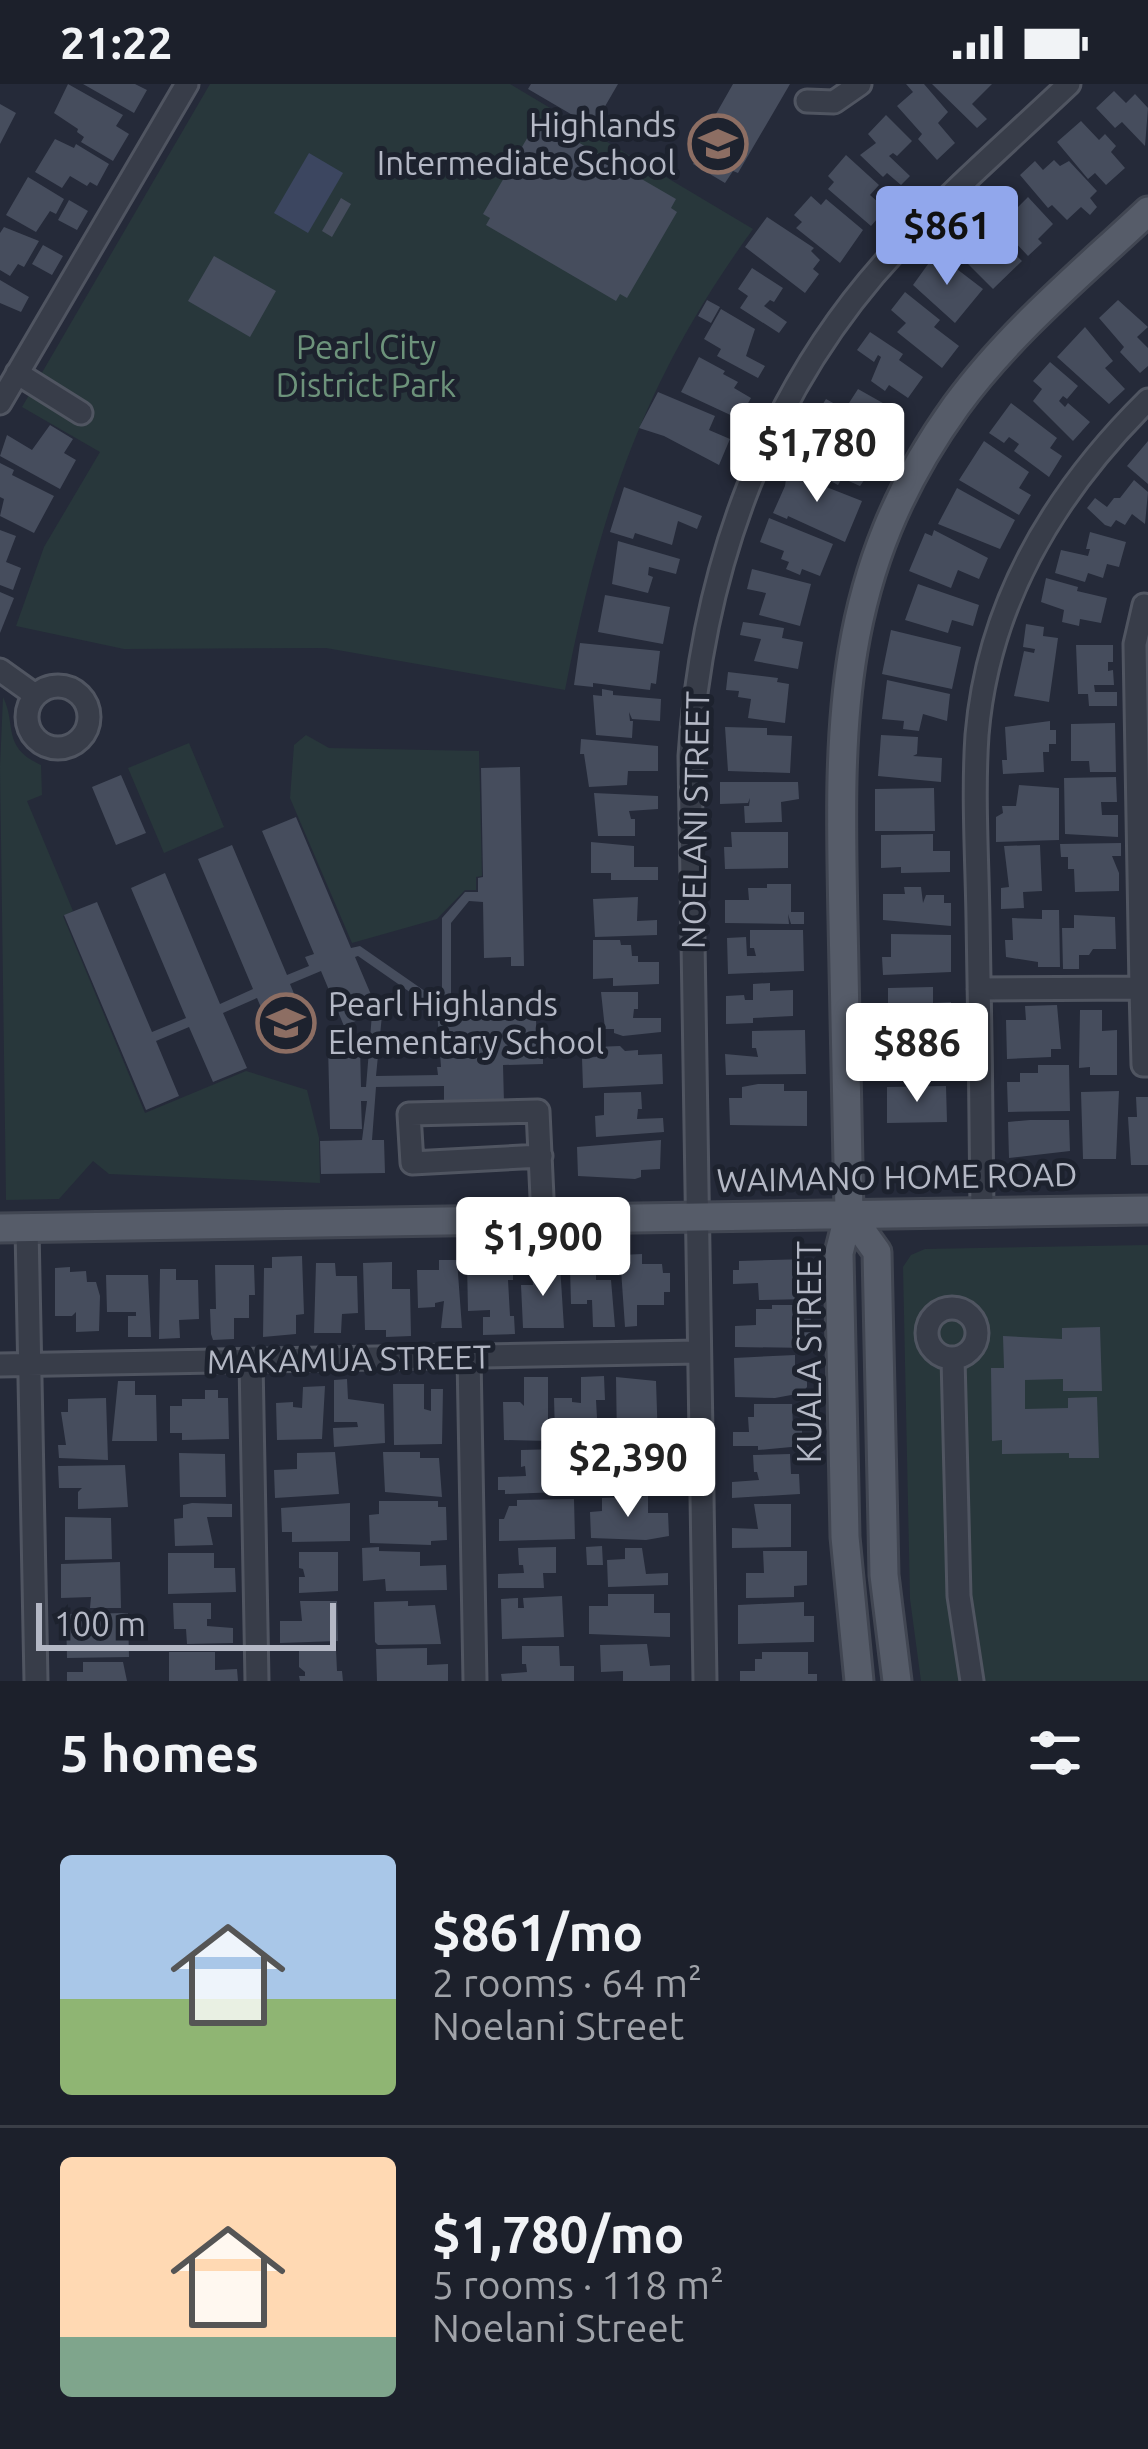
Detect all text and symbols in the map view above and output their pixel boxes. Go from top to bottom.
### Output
text: 21:22 [60,17,173,68]
place label: Highlands Intermediate School [377,106,676,181]
school or university icon: Highlands Intermediate School [687,113,749,175]
pin: $861 [876,186,1018,288]
text: $861 [903,203,991,246]
park label: Pearl City District Park [276,328,457,403]
pin: $1,780 [719,403,915,505]
text: $1,780 [757,420,877,463]
street label: NOELANI STREET [674,691,715,949]
place label: Pearl Highlands Elementary School [328,985,604,1060]
school or university icon: Pearl Highlands Elementary School [255,992,317,1054]
pin: $886 [846,1003,988,1105]
text: $886 [873,1020,961,1063]
street label: WAIMANO HOME ROAD [716,1155,1078,1198]
pin: $1,900 [445,1197,641,1299]
text: $1,900 [483,1214,603,1257]
street label: KUALA STREET [790,1241,827,1463]
street label: MAKAMUA STREET [206,1338,492,1379]
pin: $2,390 [530,1418,726,1520]
text: $2,390 [568,1435,688,1478]
scale bar [36,1597,336,1650]
text: 100 m [54,1605,146,1642]
icon: filters [1022,1720,1088,1786]
text: 5 homes [60,1724,259,1782]
icon: home [156,1903,300,2047]
text: $861/mo [432,1903,643,1961]
text: 2 rooms · 64 m² [432,1961,702,2004]
text: Noelani Street [432,2004,684,2047]
icon: home [156,2205,300,2349]
text: $1,780/mo [432,2205,684,2263]
text: 5 rooms · 118 m² [432,2263,724,2306]
text: Noelani Street [432,2306,684,2349]

